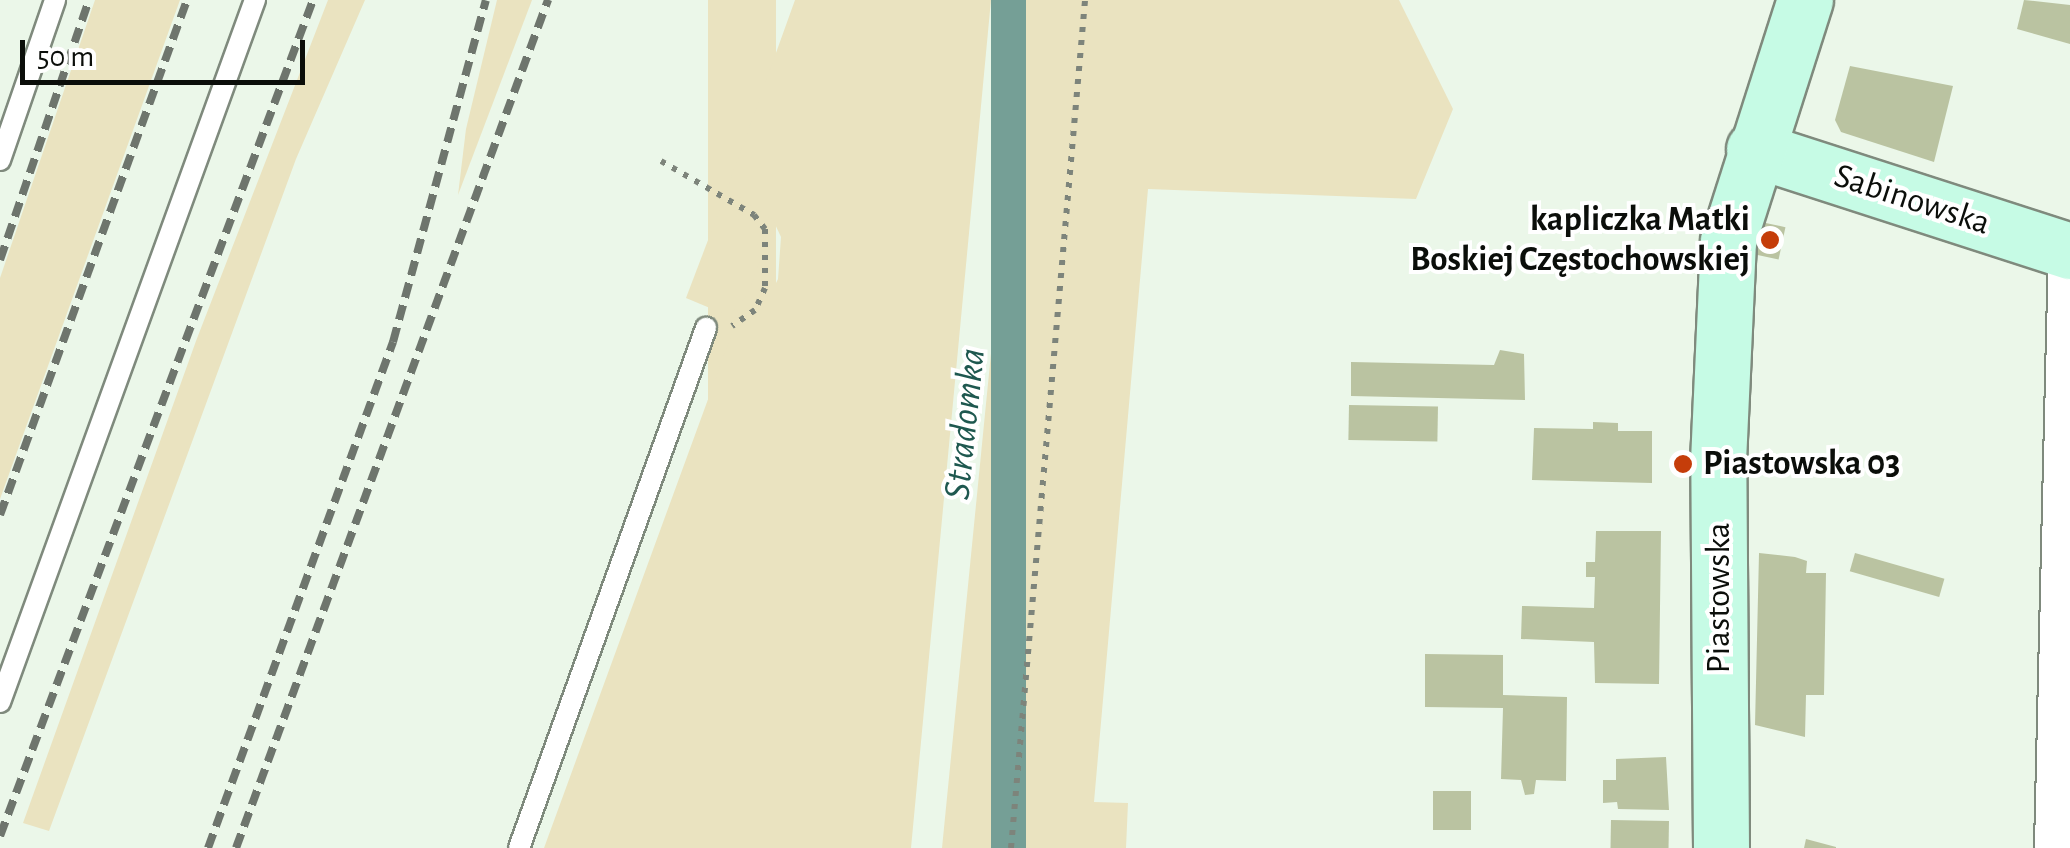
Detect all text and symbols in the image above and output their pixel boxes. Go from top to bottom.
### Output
scale bar [25,20,310,82]
text: 50 m [37,42,94,72]
street label: Sabinowska [1829,155,1995,245]
place label: kapliczka Matki Boskiej Częstochowskiej [1410,199,1750,281]
marker: kapliczka Matki Boskiej Częstochowskiej [1759,229,1781,251]
water label: Stradomka [935,346,997,502]
place label: Piastowska 03 [1703,443,1900,485]
marker: Piastowska 03 [1672,453,1694,475]
street label: Piastowska [1698,522,1740,674]

